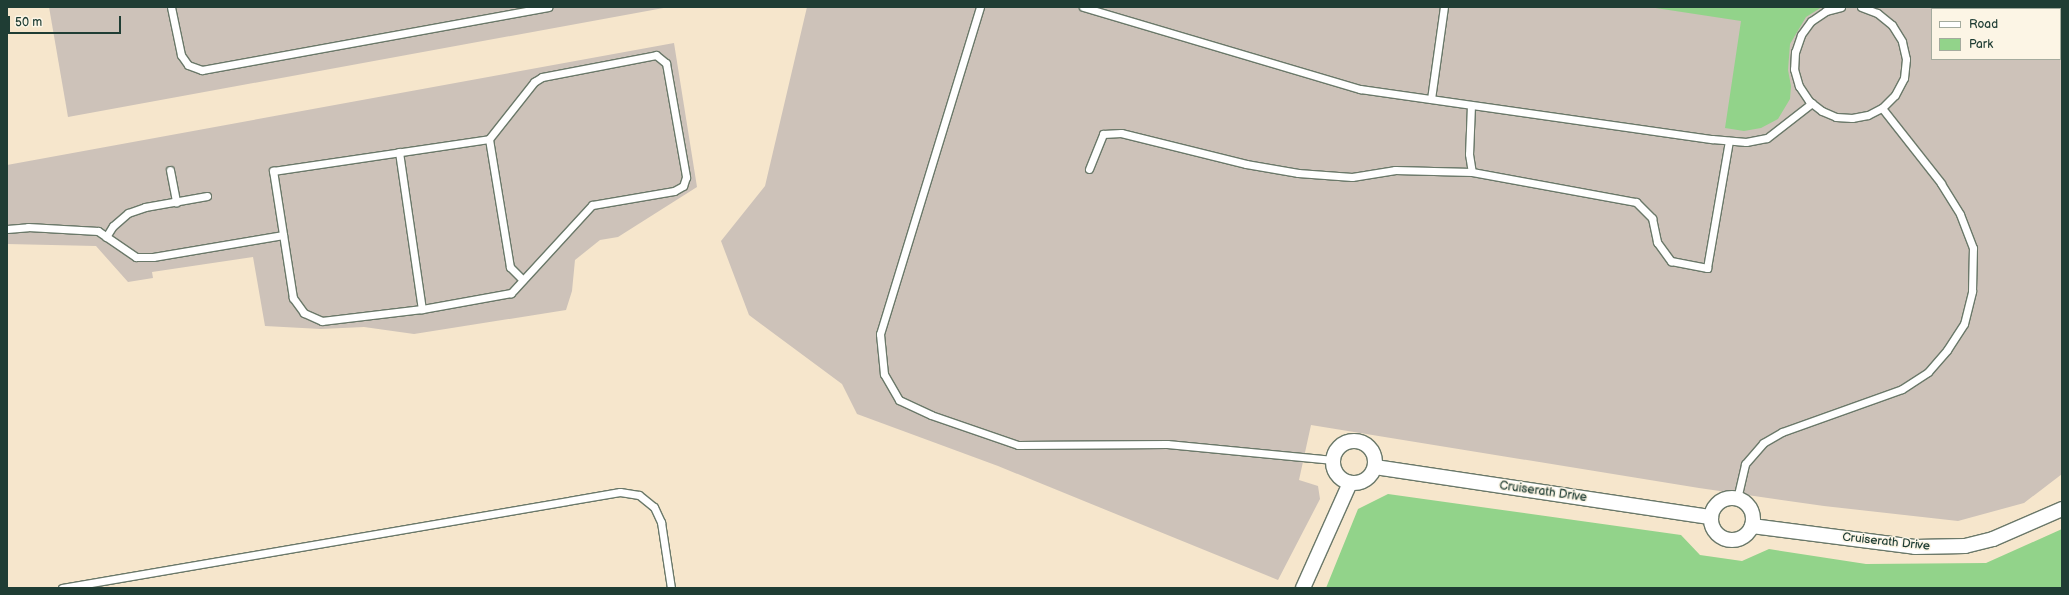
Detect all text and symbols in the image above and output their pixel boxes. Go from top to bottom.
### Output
scale bar [10,8,123,34]
legend [1931,8,2061,60]
text: 50 m [15,15,42,30]
text: Road [1969,17,1998,32]
text: Park [1969,37,1993,52]
street label: Cruiserath Drive [1498,479,1588,505]
street label: Cruiserath Drive [1841,530,1931,554]

